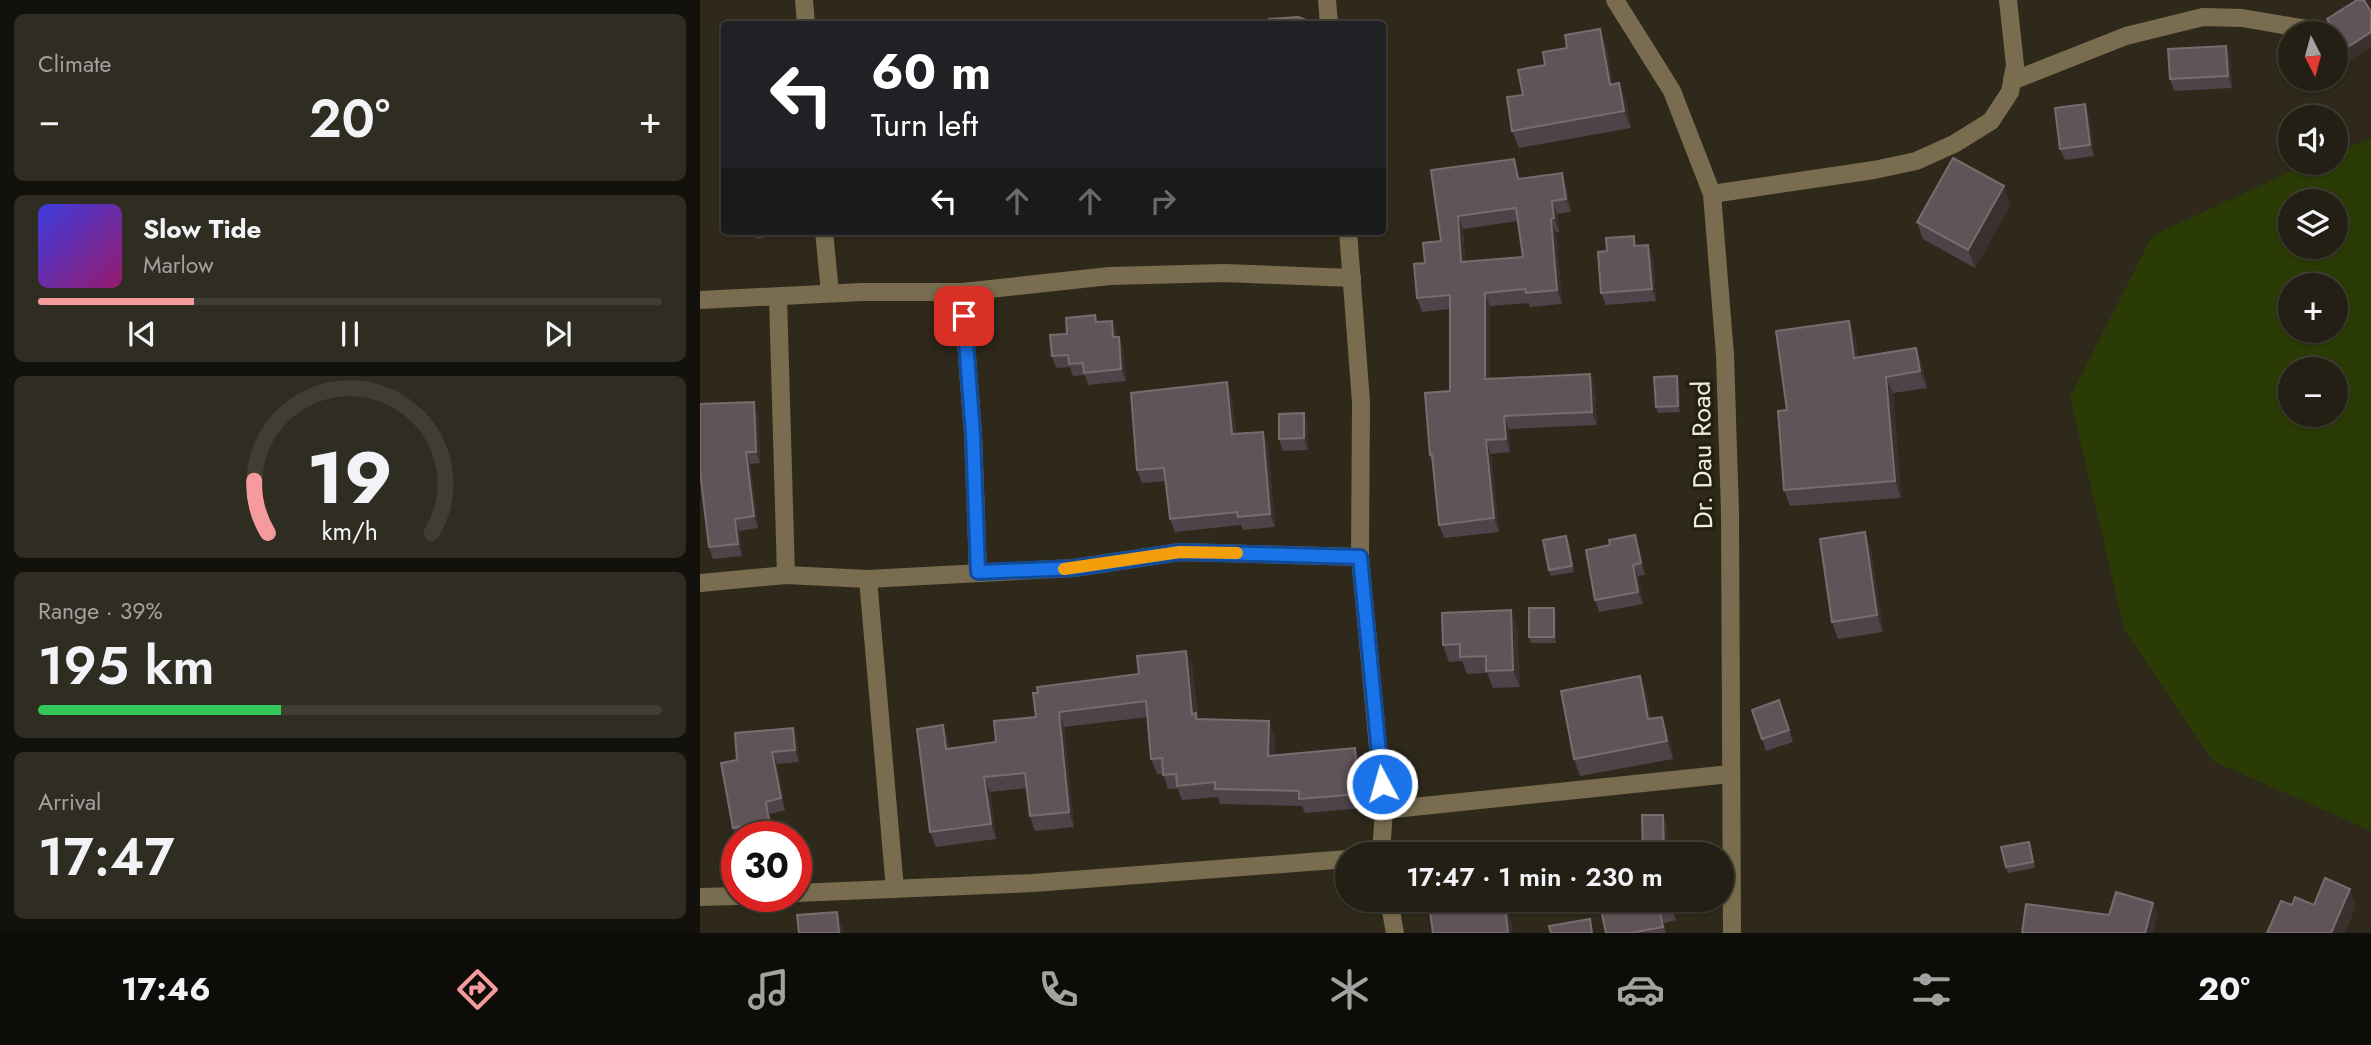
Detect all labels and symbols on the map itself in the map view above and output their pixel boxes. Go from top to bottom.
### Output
north arrow [2278,21,2348,91]
pin [934,286,994,346]
street label: Dr. Dau Road [1682,381,1722,529]
position arrow [1345,747,1419,821]
speed limit sign: 30 [721,821,812,912]

